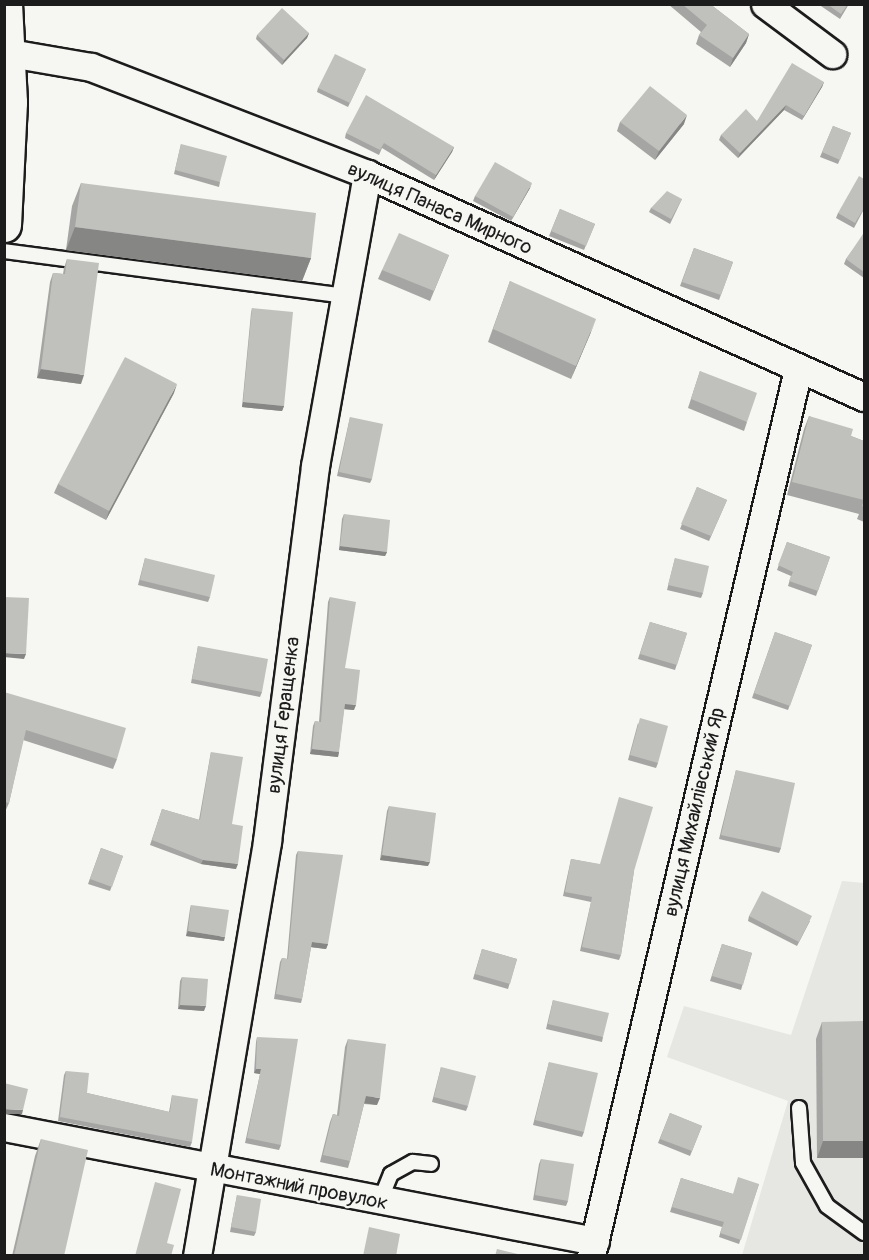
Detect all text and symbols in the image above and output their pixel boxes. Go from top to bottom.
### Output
street label: вулиця Панаса Мирного [344,156,536,260]
street label: вулиця Геращенка [261,635,305,795]
street label: вулиця Михайлівський Яр [658,705,730,919]
street label: Монтажний провулок [208,1157,390,1215]

